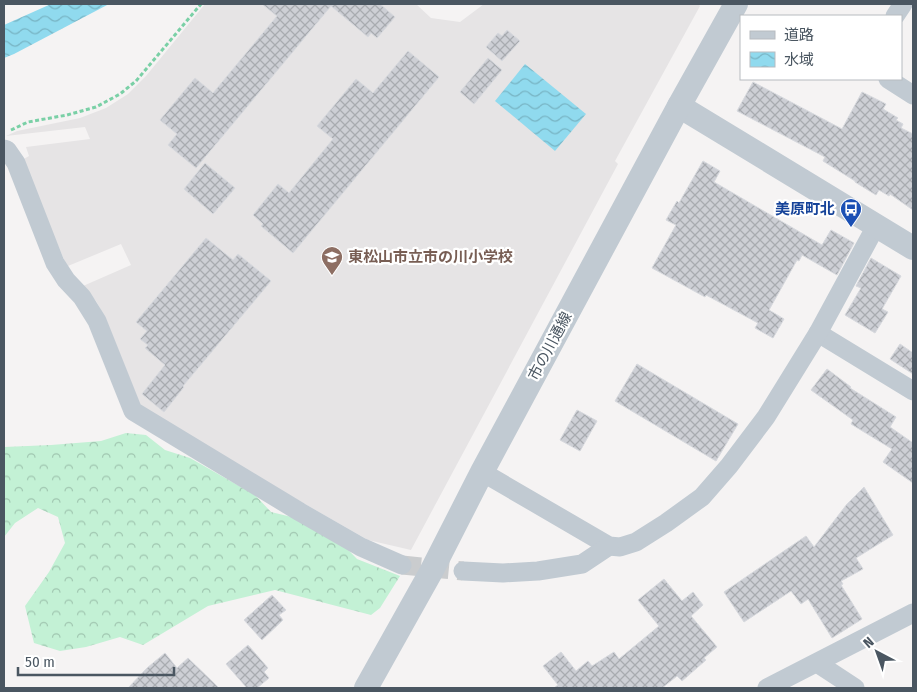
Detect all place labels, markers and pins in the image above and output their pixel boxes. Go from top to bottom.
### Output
bus stop icon: 美原町北 [839,197,863,228]
place label: 美原町北 [775,200,835,218]
school or university icon: 東松山市立市の川小学校 [320,245,344,276]
place label: 東松山市立市の川小学校 [348,248,513,266]

